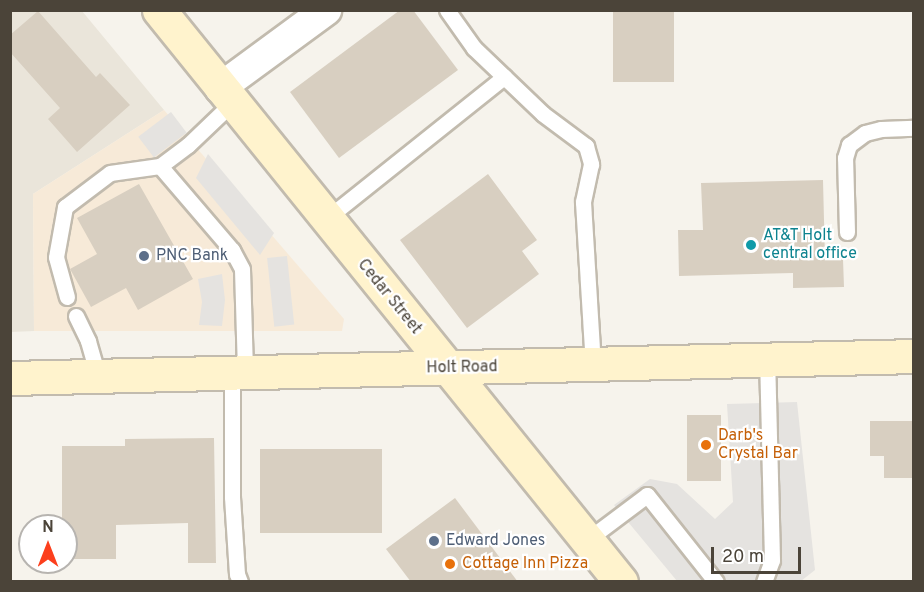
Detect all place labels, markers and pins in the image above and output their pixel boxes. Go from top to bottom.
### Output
place label: AT&T Holt central office [763,226,857,264]
marker: AT&T Holt central office [744,238,758,252]
place label: PNC Bank [156,246,228,266]
marker: PNC Bank [137,249,151,263]
place label: Darb's Crystal Bar [718,426,798,464]
marker: Darb's Crystal Bar [699,438,713,452]
place label: Edward Jones [446,531,545,551]
marker: Edward Jones [427,534,441,548]
place label: Cottage Inn Pizza [462,554,588,574]
marker: Cottage Inn Pizza [443,557,457,571]

